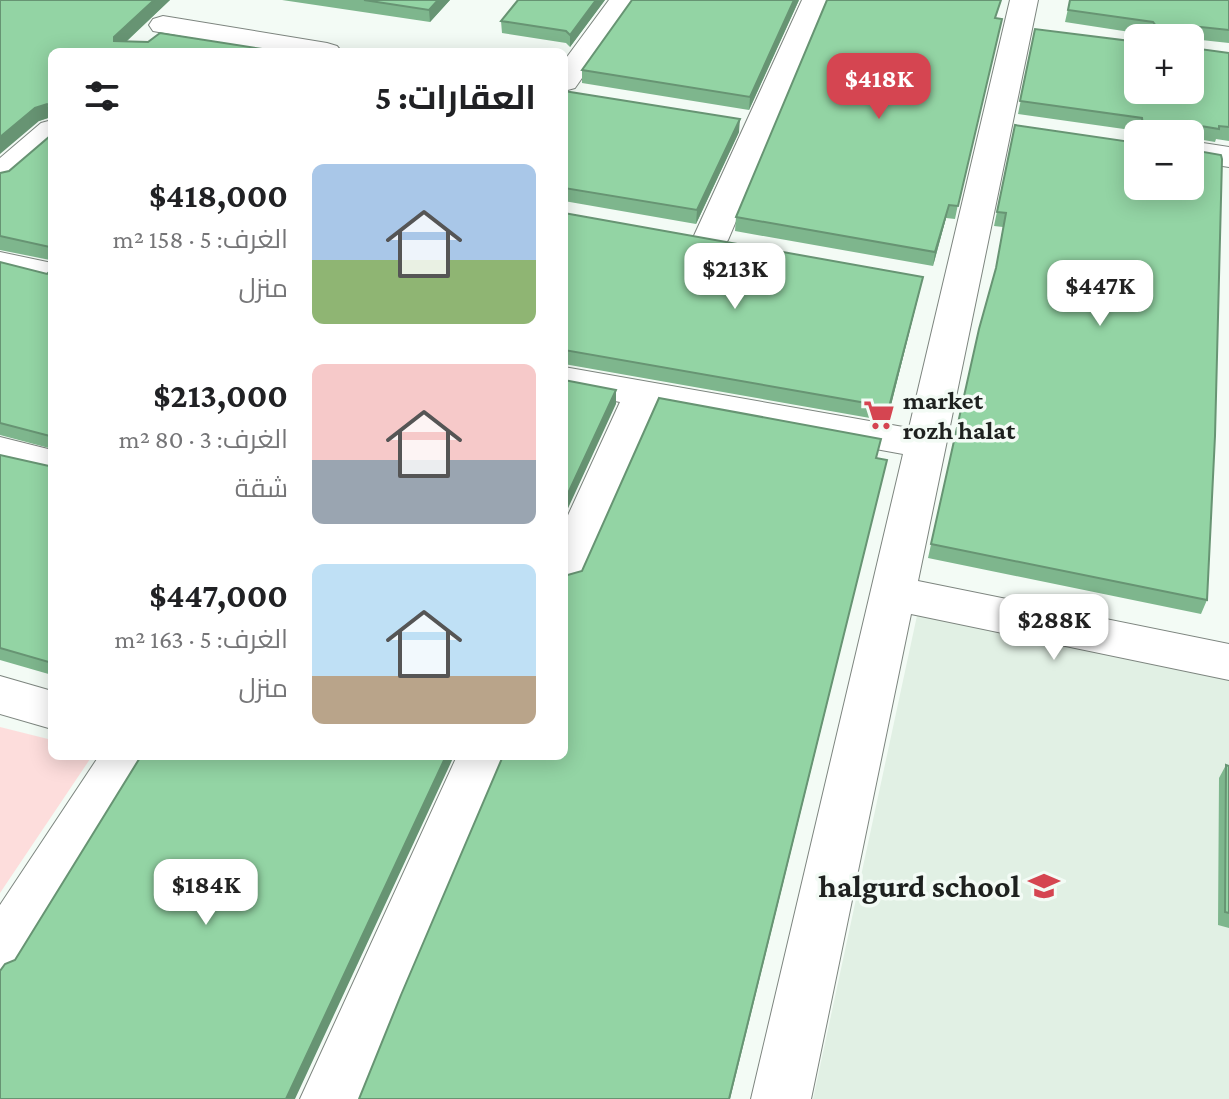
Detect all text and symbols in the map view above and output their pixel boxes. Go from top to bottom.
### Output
map controls [1124,24,1204,200]
button: + [1124,24,1204,104]
pin: $418K [823,53,935,121]
text: $418K [845,64,913,93]
icon: filters [80,74,124,118]
text: العقارات: 5 [375,79,536,116]
button: − [1124,120,1204,200]
text: $418,000 [149,177,288,214]
icon: home [376,196,472,292]
text: الغرف: 5 · 158 m² [113,225,288,254]
pin: $213K [679,243,791,311]
text: $213K [702,254,768,283]
pin: $447K [1044,260,1156,328]
text: $447K [1065,271,1135,300]
text: منزل [239,274,288,303]
text: $213,000 [153,377,288,414]
place label: market rozh halat [903,386,1016,445]
icon: home [376,396,472,492]
supermarket icon: market rozh halat [862,398,896,432]
text: الغرف: 3 · 80 m² [119,425,288,454]
text: شقة [235,474,288,503]
text: $447,000 [149,577,288,614]
pin: $288K [998,594,1110,662]
icon: home [376,596,472,692]
text: $288K [1017,605,1091,634]
text: الغرف: 5 · 163 m² [114,625,288,654]
text: منزل [239,674,288,703]
pin: $184K [150,859,262,927]
place label: halgurd school [819,868,1020,904]
school or university icon: halgurd school [1027,869,1061,903]
text: $184K [172,870,240,899]

